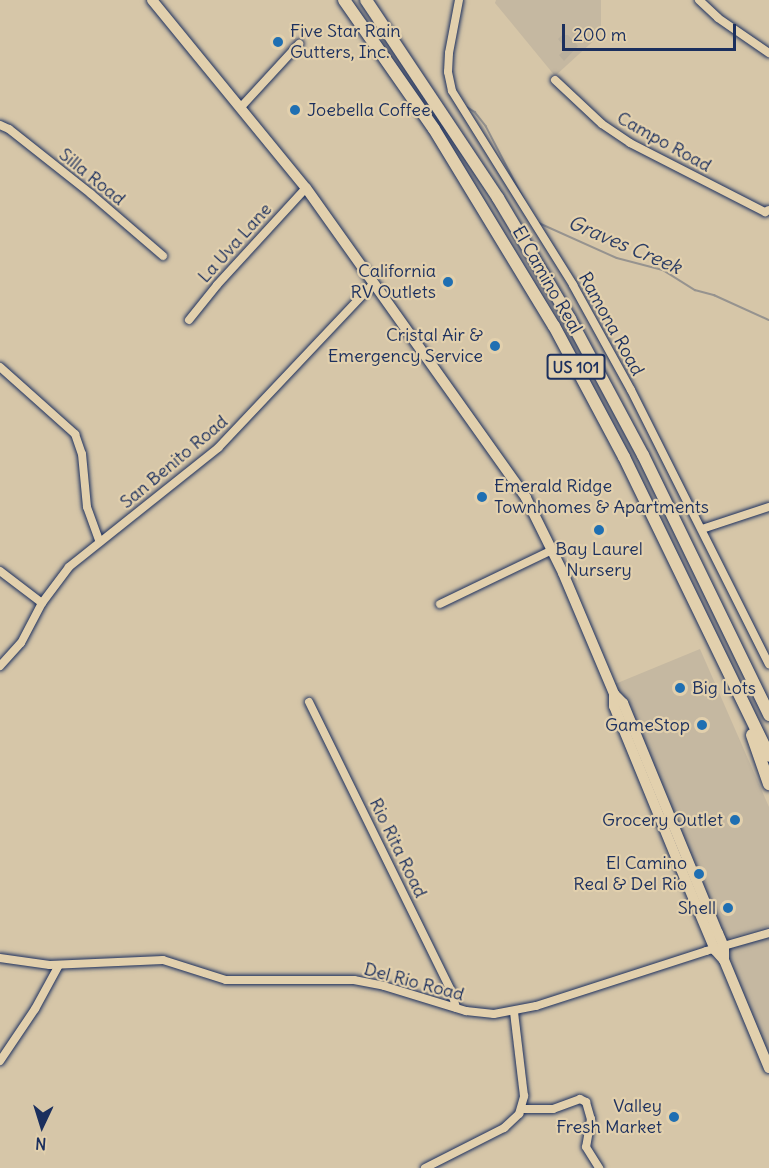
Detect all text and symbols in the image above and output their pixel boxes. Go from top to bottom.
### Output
scale bar [565,12,739,50]
place label: Five Star Rain Gutters, Inc. [290,21,401,63]
text: 200 m [573,23,627,46]
marker: Five Star Rain Gutters, Inc. [271,35,285,49]
place label: Joebella Coffee [307,99,431,121]
marker: Joebella Coffee [288,103,302,117]
street label: Campo Road [613,107,715,177]
street label: Silla Road [55,144,129,210]
street label: La Uva Lane [194,199,276,287]
water label: Graves Creek [565,209,685,279]
street label: El Camino Real [507,222,587,338]
place label: California RV Outlets [351,261,436,304]
street label: Ramona Road [574,269,648,379]
marker: California RV Outlets [441,275,455,289]
place label: Cristal Air & Emergency Service [328,325,483,368]
marker: Cristal Air & Emergency Service [488,339,502,353]
road number: US 101 [546,354,606,380]
street label: San Benito Road [116,411,232,513]
place label: Emerald Ridge Townhomes & Apartments [494,476,709,518]
marker: Emerald Ridge Townhomes & Apartments [475,490,489,504]
marker: Bay Laurel Nursery [592,523,606,537]
place label: Bay Laurel Nursery [555,539,643,582]
place label: Big Lots [692,677,756,699]
marker: Big Lots [673,681,687,695]
place label: GameStop [605,714,690,736]
marker: GameStop [695,718,709,732]
street label: Rio Rita Road [365,795,431,901]
place label: Grocery Outlet [602,809,723,831]
marker: Grocery Outlet [728,813,742,827]
place label: El Camino Real & Del Rio [573,853,687,896]
marker: El Camino Real & Del Rio [692,867,706,881]
place label: Shell [678,897,716,919]
marker: Shell [721,901,735,915]
street label: Del Rio Road [362,958,466,1006]
north arrow [12,1096,72,1156]
place label: Valley Fresh Market [556,1096,662,1138]
marker: Valley Fresh Market [667,1110,681,1124]
text: N [35,1134,47,1154]

